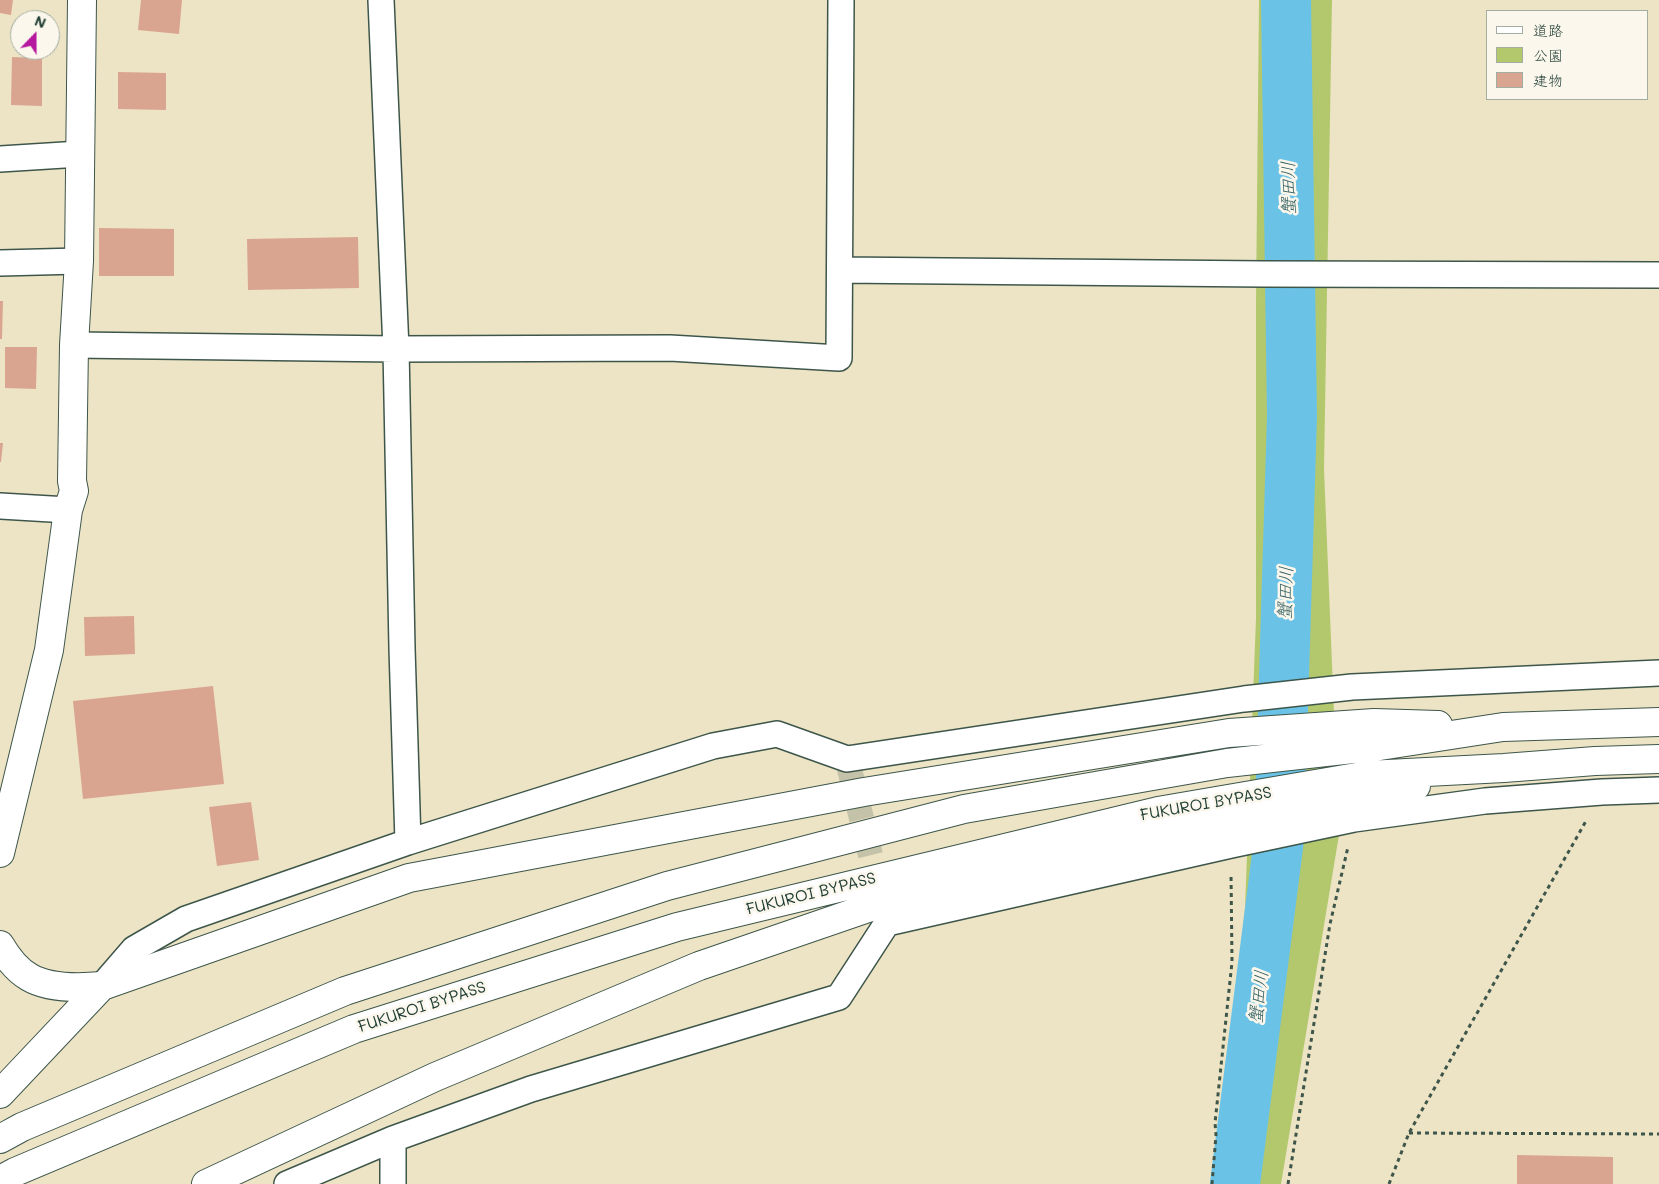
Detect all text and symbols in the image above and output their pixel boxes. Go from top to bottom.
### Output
north arrow [10,10,60,60]
legend [1486,10,1649,100]
text: N [32,11,49,32]
text: 道路 [1533,20,1563,40]
text: 公園 [1533,45,1563,65]
text: 建物 [1533,70,1563,90]
water label: 蟹田川 [1278,161,1300,215]
water label: 蟹田川 [1274,566,1298,620]
street label: FUKUROI BYPASS [1139,783,1273,825]
street label: FUKUROI BYPASS [744,869,878,919]
water label: 蟹田川 [1245,969,1273,1025]
street label: FUKUROI BYPASS [356,977,488,1037]

